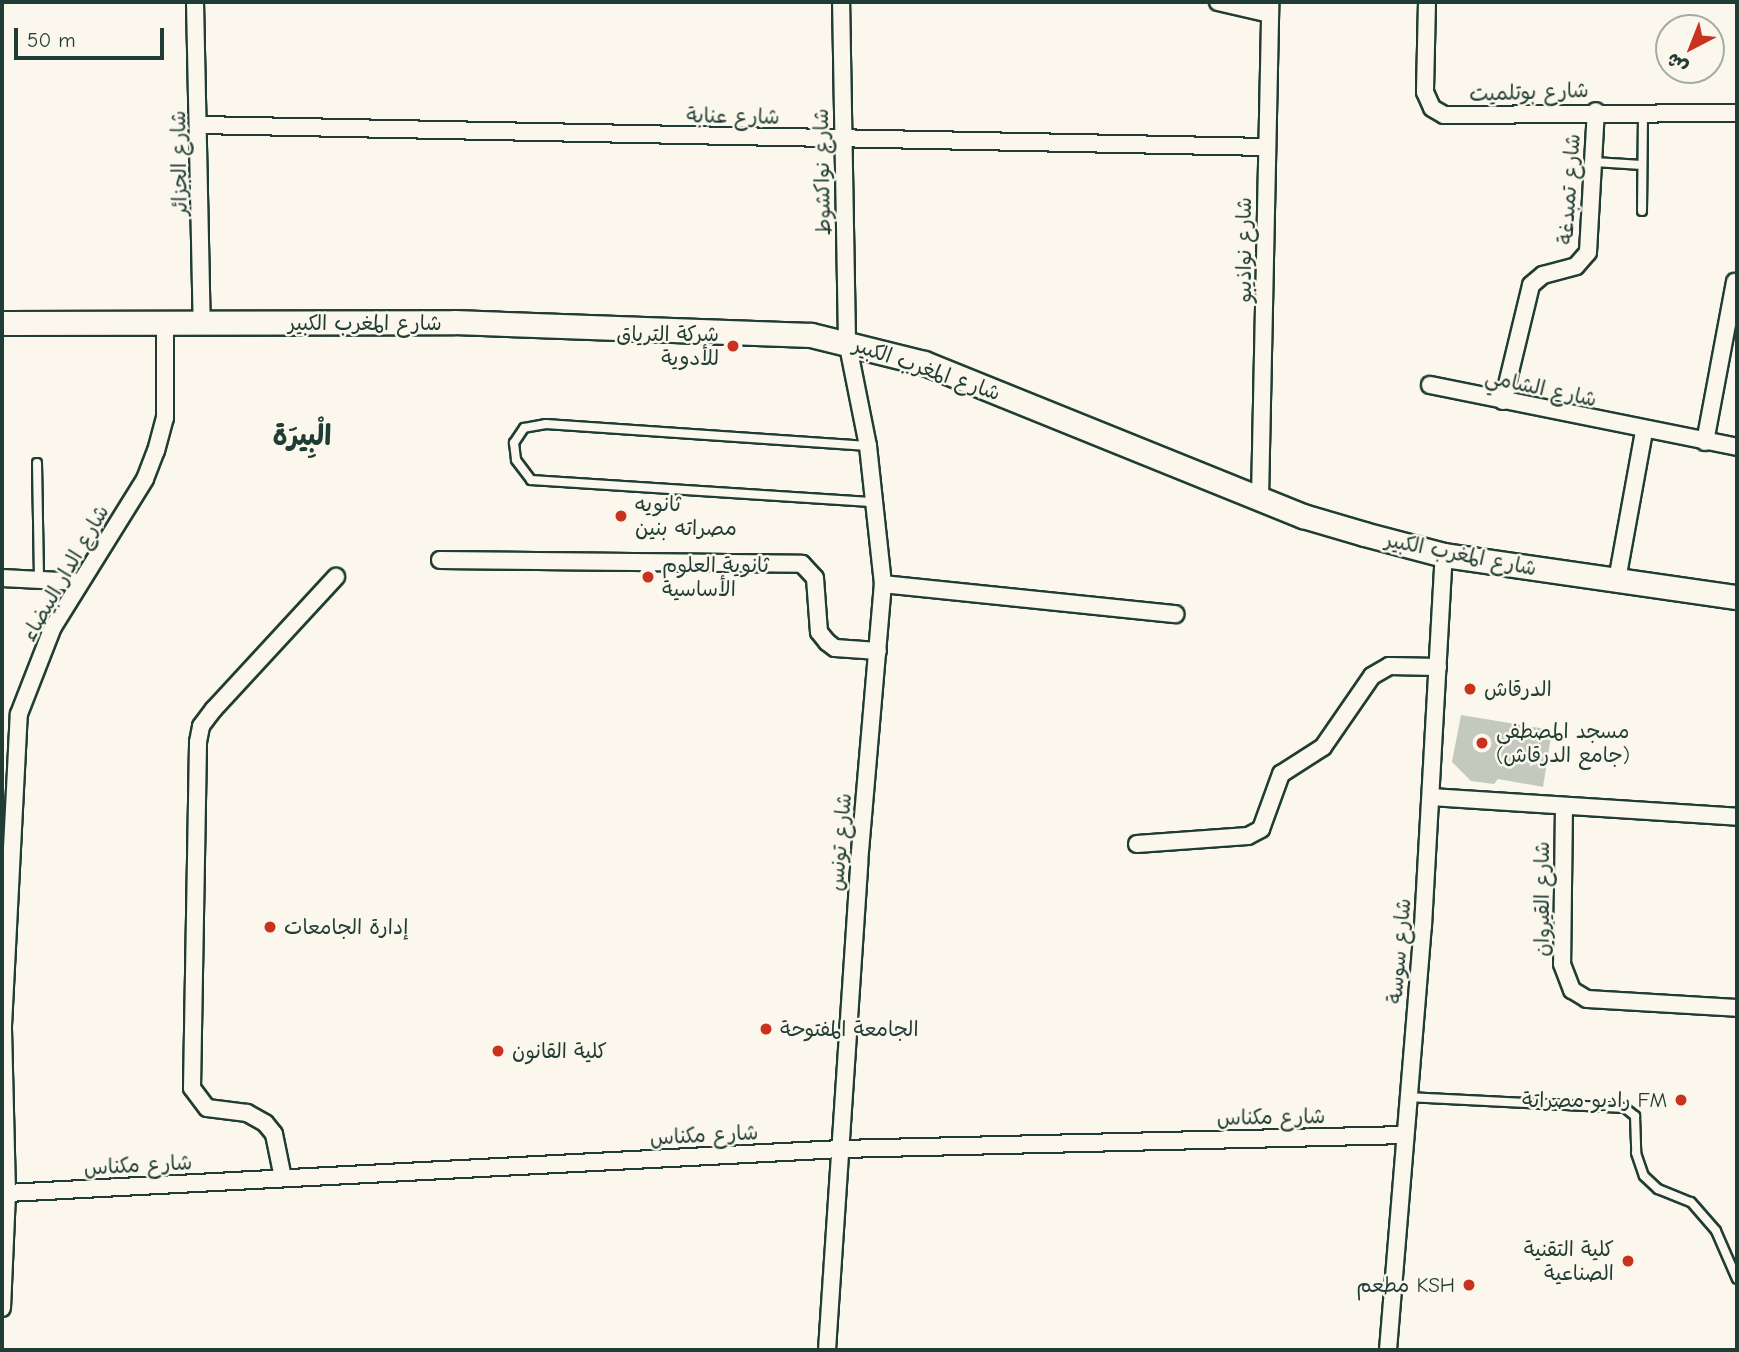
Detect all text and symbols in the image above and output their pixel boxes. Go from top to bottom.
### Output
scale bar [18,14,168,58]
north arrow [1655,14,1725,84]
text: 50 m [27,28,76,52]
text: ش [1662,48,1692,78]
street label: شارع بوتلميت [1469,77,1589,107]
street label: شارع عنابة [686,103,780,129]
street label: شارع نواكشوط [808,108,836,236]
street label: شارع الجزائر [165,110,193,216]
street label: شارع تمبدغة [1553,133,1585,245]
street label: شارع نواذيبو [1231,197,1257,303]
street label: شارع المغرب الكبير [288,310,442,336]
place label: شركة الترياق للأدوية [616,321,719,371]
street label: شارع المغرب الكبير [850,332,1004,406]
marker: شركة الترياق للأدوية [725,338,741,354]
street label: شارع الشامي [1483,364,1599,412]
district label: الْبِيرَة [273,419,331,453]
place label: ثانويه مصراته بنين [635,491,737,541]
street label: شارع الدار البيضاء [16,500,114,646]
marker: ثانويه مصراته بنين [613,508,629,524]
street label: شارع المغرب الكبير [1383,527,1539,581]
place label: ثانوية العلوم الأساسية [662,552,769,602]
marker: ثانوية العلوم الأساسية [640,569,656,585]
place label: الدرقاش [1484,676,1552,702]
marker: الدرقاش [1462,681,1478,697]
place label: مسجد المصطفى (جامع الدرقاش) [1496,718,1630,768]
marker: مسجد المصطفى (جامع الدرقاش) [1474,735,1490,751]
street label: شارع تونس [823,792,857,892]
street label: شارع القيروان [1529,841,1555,957]
street label: شارع سوسة [1382,897,1416,1005]
place label: إدارة الجامعات [284,914,408,940]
marker: إدارة الجامعات [262,919,278,935]
place label: الجامعة المفتوحة [780,1016,919,1042]
marker: الجامعة المفتوحة [758,1021,774,1037]
place label: كلية القانون [512,1038,607,1064]
marker: كلية القانون [490,1043,506,1059]
place label: راديو مصراتة FM [1522,1087,1667,1113]
marker: راديو مصراتة FM [1673,1092,1689,1108]
street label: شارع مكناس [1217,1103,1325,1131]
street label: شارع مكناس [649,1120,759,1150]
street label: شارع مكناس [83,1150,193,1180]
place label: كلية التقنية الصناعية [1524,1236,1614,1286]
marker: كلية التقنية الصناعية [1620,1253,1636,1269]
place label: مطعم KSH [1356,1272,1455,1298]
marker: مطعم KSH [1461,1277,1477,1293]

